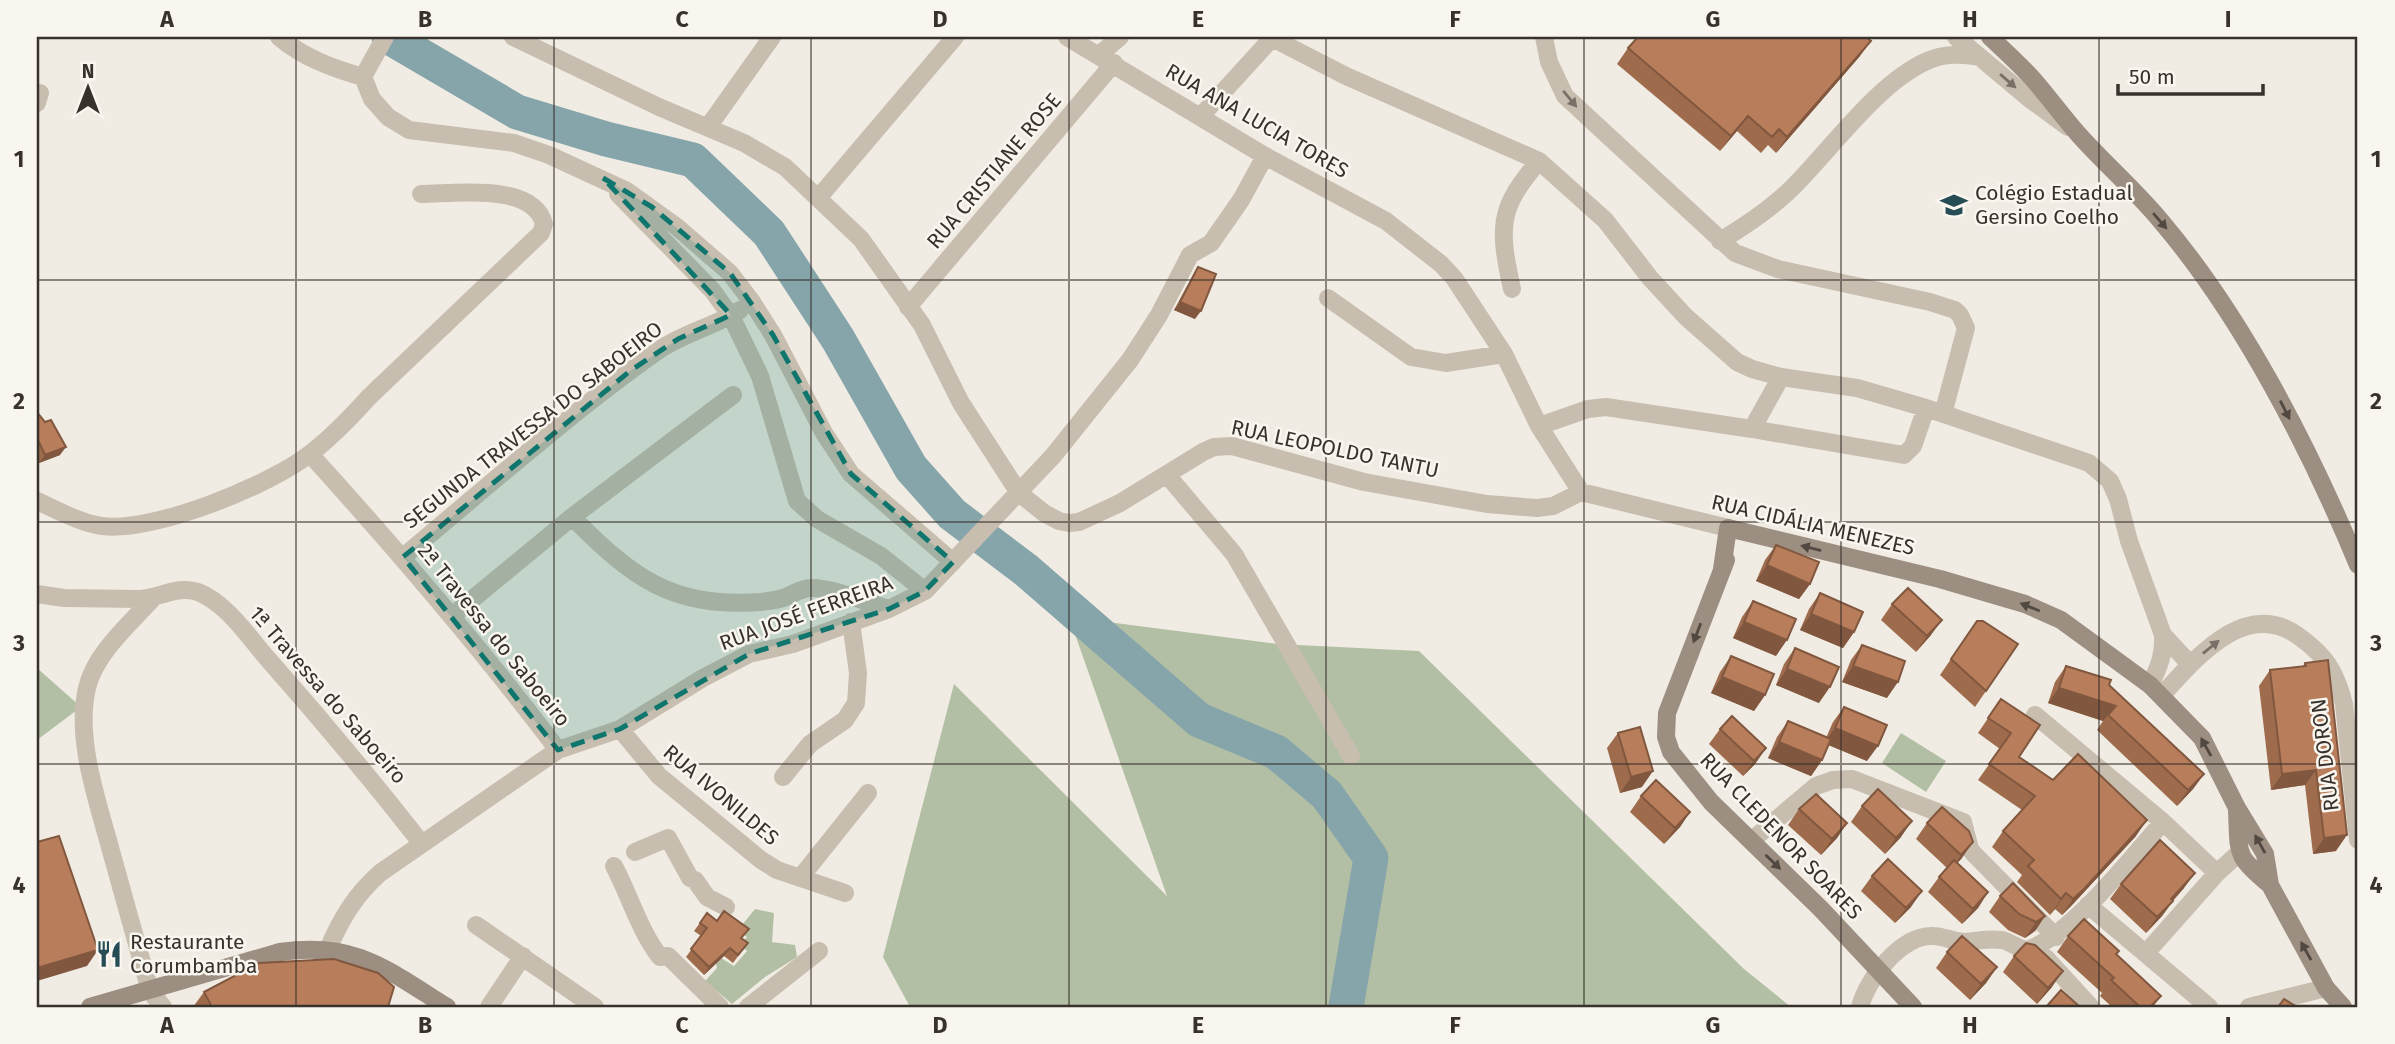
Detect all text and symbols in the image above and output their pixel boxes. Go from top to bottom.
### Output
text: A [159,5,174,33]
text: B [418,5,432,33]
text: C [675,5,689,33]
text: D [933,5,948,33]
text: E [1192,5,1204,33]
text: F [1449,5,1461,33]
text: G [1706,5,1720,33]
text: H [1962,5,1978,33]
text: I [2225,5,2231,33]
north arrow [52,52,122,122]
scale bar [2118,52,2264,96]
street label: RUA ANA LUCIA TORES [1161,58,1353,184]
text: N [82,60,94,83]
text: 50 m [2129,64,2175,90]
one-way arrow [1999,73,2017,89]
street label: RUA CRISTIANE ROSE [921,88,1067,254]
one-way arrow [1562,90,1577,107]
text: 1 [14,145,24,173]
text: 1 [2371,145,2381,173]
place label: Colégio Estadual Gersino Coelho [1975,180,2133,230]
school or university icon: Colégio Estadual Gersino Coelho [1939,190,1969,220]
one-way arrow [2152,212,2167,229]
street label: SEGUNDA TRAVESSA DO SABOEIRO [398,316,668,534]
text: 2 [13,387,25,415]
text: 2 [2370,387,2382,415]
one-way arrow [2279,400,2291,420]
street label: RUA LEOPOLDO TANTU [1229,414,1441,484]
street label: RUA CIDÁLIA MENEZES [1709,489,1917,561]
street label: 2ª Travessa do Saboeiro [412,538,576,732]
one-way arrow [1800,542,1822,553]
street label: RUA JOSÉ FERREIRA [716,570,896,656]
street label: 1ª Travessa do Saboeiro [244,601,412,789]
one-way arrow [2020,601,2041,612]
one-way arrow [1692,622,1703,643]
text: 3 [12,629,25,657]
text: 3 [2369,629,2382,657]
one-way arrow [2202,640,2219,655]
street label: RUA DORON [2305,697,2345,813]
one-way arrow [2200,737,2212,757]
street label: RUA IVONILDES [658,739,784,851]
street label: RUA CLEDENOR SOARES [1694,747,1868,925]
one-way arrow [2254,834,2265,854]
one-way arrow [1764,854,1781,870]
text: 4 [13,871,26,899]
text: 4 [2370,871,2383,899]
place label: Restaurante Corumbamba [130,929,257,979]
restaurant icon: Restaurante Corumbamba [94,939,124,969]
one-way arrow [2300,941,2312,960]
text: A [159,1011,174,1039]
text: B [418,1011,432,1039]
text: C [675,1011,689,1039]
text: D [933,1011,948,1039]
text: E [1192,1011,1204,1039]
text: F [1449,1011,1461,1039]
text: G [1706,1011,1720,1039]
text: H [1962,1011,1978,1039]
text: I [2225,1011,2231,1039]

